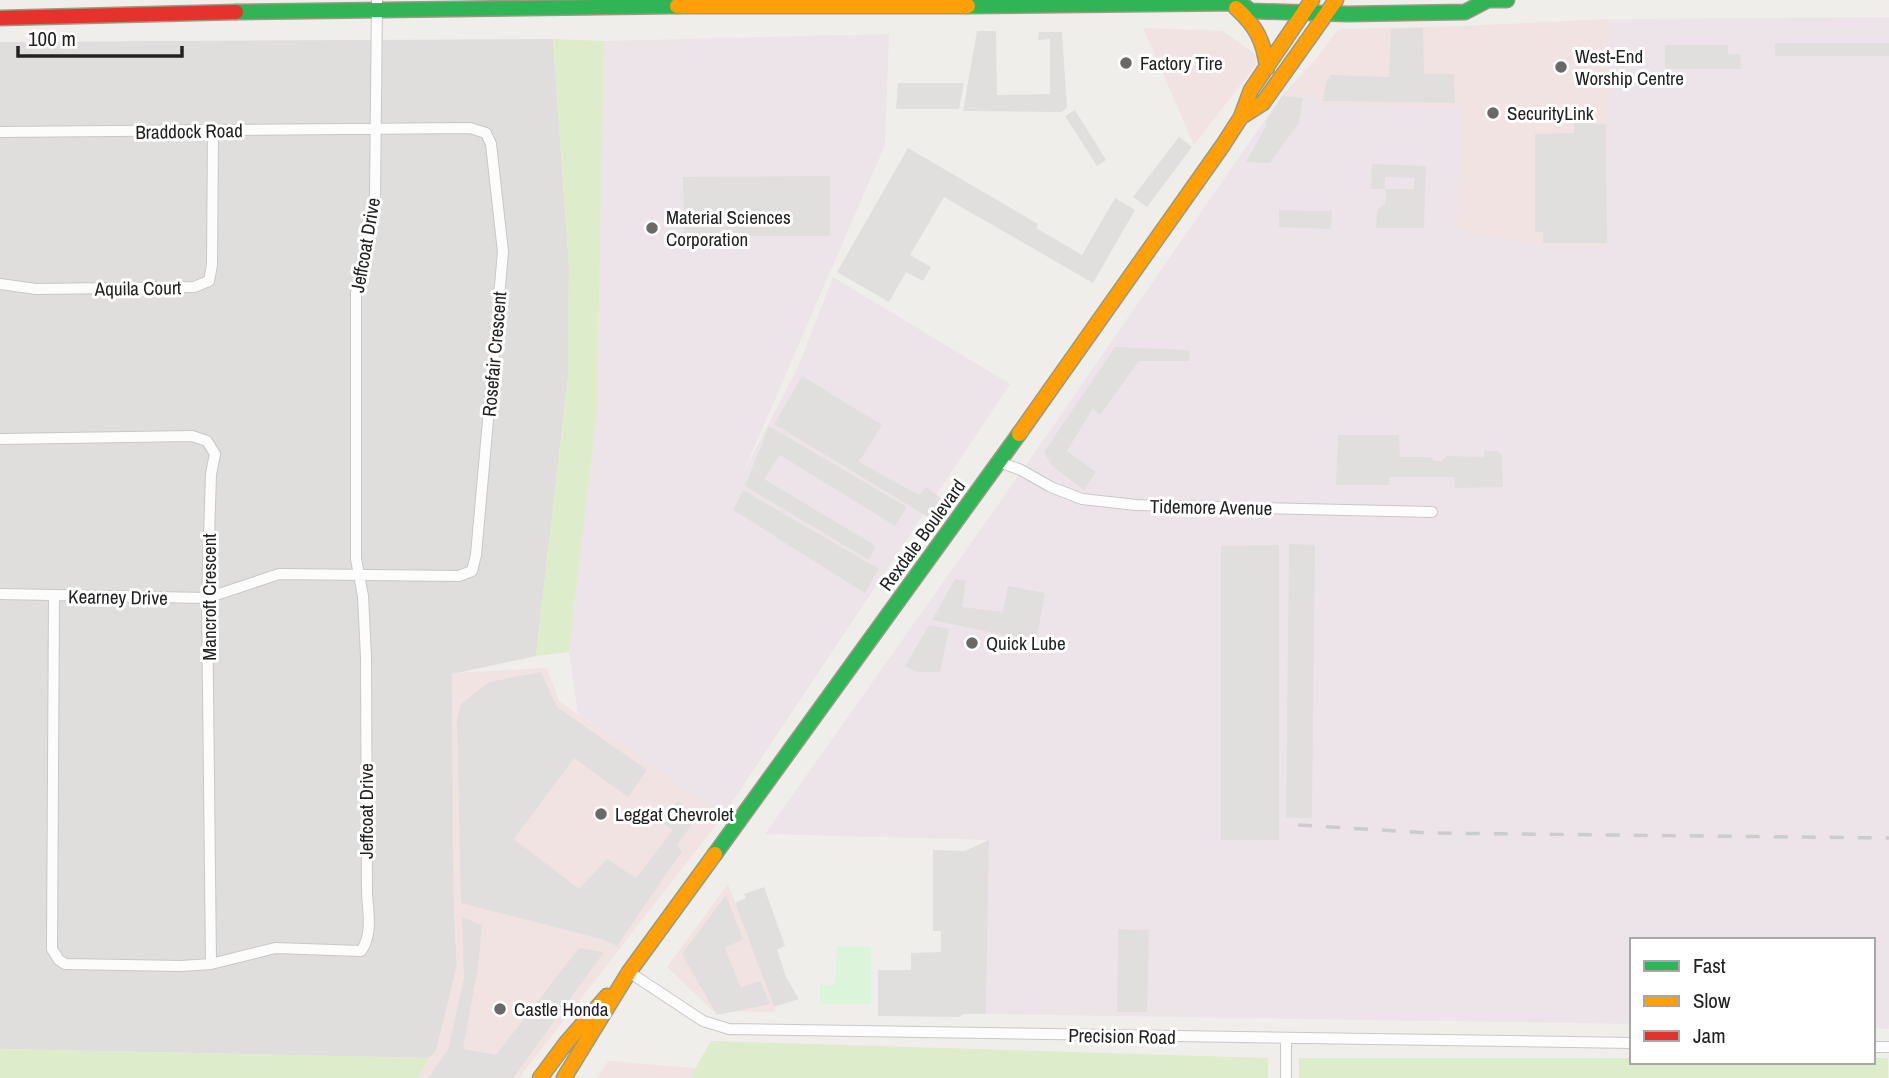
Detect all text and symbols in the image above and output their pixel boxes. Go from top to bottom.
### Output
scale bar [18,14,182,58]
text: 100 m [28,24,76,53]
place label: West-End Worship Centre [1575,43,1684,91]
place label: Factory Tire [1140,50,1223,76]
marker: Factory Tire [1118,55,1134,71]
marker: West-End Worship Centre [1553,59,1569,75]
place label: SecurityLink [1507,100,1594,126]
marker: SecurityLink [1485,105,1501,121]
street label: Braddock Road [135,117,243,145]
street label: Jeffcoat Drive [344,196,386,294]
place label: Material Sciences Corporation [666,204,791,252]
marker: Material Sciences Corporation [644,220,660,236]
street label: Aquila Court [93,274,182,302]
street label: Rosefair Crescent [476,290,512,418]
street label: Rexdale Boulevard [873,474,971,596]
street label: Tidemore Avenue [1150,493,1272,521]
street label: Mancroft Crescent [196,533,222,661]
street label: Kearney Drive [68,583,168,611]
place label: Quick Lube [986,630,1066,656]
marker: Quick Lube [964,635,980,651]
street label: Jeffcoat Drive [353,763,379,859]
place label: Leggat Chevrolet [615,801,734,827]
marker: Leggat Chevrolet [593,806,609,822]
legend [1630,938,1875,1064]
text: Fast [1693,951,1726,980]
text: Slow [1693,986,1731,1015]
place label: Castle Honda [514,996,609,1022]
marker: Castle Honda [492,1001,508,1017]
text: Jam [1693,1021,1726,1050]
street label: Precision Road [1068,1022,1176,1050]

